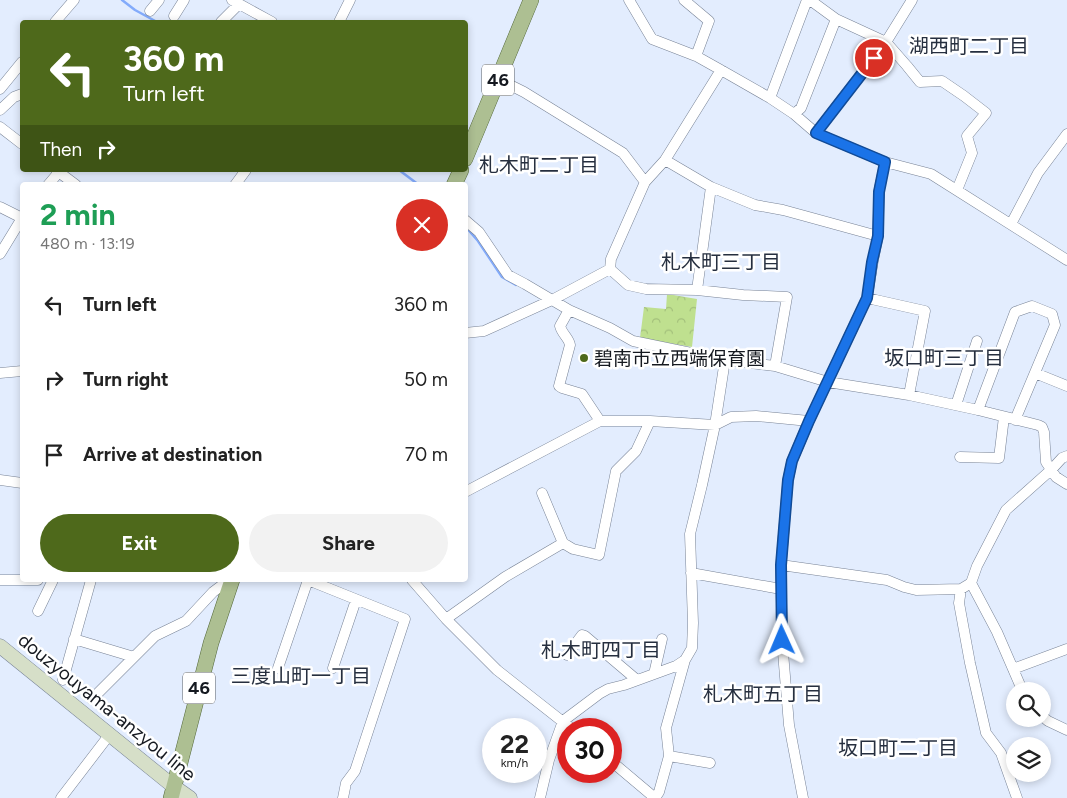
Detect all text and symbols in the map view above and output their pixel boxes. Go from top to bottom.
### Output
district label: 湖西町二丁目 [909,34,1029,58]
pin [853,37,895,79]
text: 360 m [123,38,224,80]
icon: left [40,40,105,105]
icon: arrive [860,44,888,72]
road number: 46 [482,64,514,96]
text: Turn left [123,80,205,107]
icon: right [92,135,120,163]
text: Then [40,138,82,161]
district label: 札木町二丁目 [479,153,599,177]
text: 2 min [40,196,116,233]
button: close [396,199,448,251]
text: 480 m · 13:19 [40,234,135,253]
district label: 札木町三丁目 [661,250,781,274]
icon: left [40,291,68,319]
text: Turn left [83,293,157,316]
text: 360 m [394,293,448,316]
district label: 坂口町三丁目 [884,346,1004,370]
place label: 碧南市立西端保育園 [594,347,765,370]
marker: 碧南市立西端保育園 [578,352,590,364]
icon: right [40,366,68,394]
text: Turn right [83,368,169,391]
text: 50 m [404,368,448,391]
icon: arrive [40,441,68,469]
text: Arrive at destination [83,443,262,466]
text: 70 m [405,443,448,466]
button: Exit [40,514,239,572]
button: Share [249,514,448,572]
position arrow [755,613,807,665]
street label: douzyouyama-anzyou line [13,628,201,786]
district label: 札木町四丁目 [541,638,661,662]
district label: 三度山町一丁目 [231,664,371,688]
road number: 46 [183,672,215,704]
district label: 札木町五丁目 [703,682,823,706]
map controls [1006,682,1051,782]
button: search [1006,682,1051,727]
speed limit sign: 30 [557,718,622,783]
text: 22 [500,729,529,759]
district label: 坂口町二丁目 [838,736,958,760]
button: layers [1006,737,1051,782]
text: km/h [501,756,528,770]

